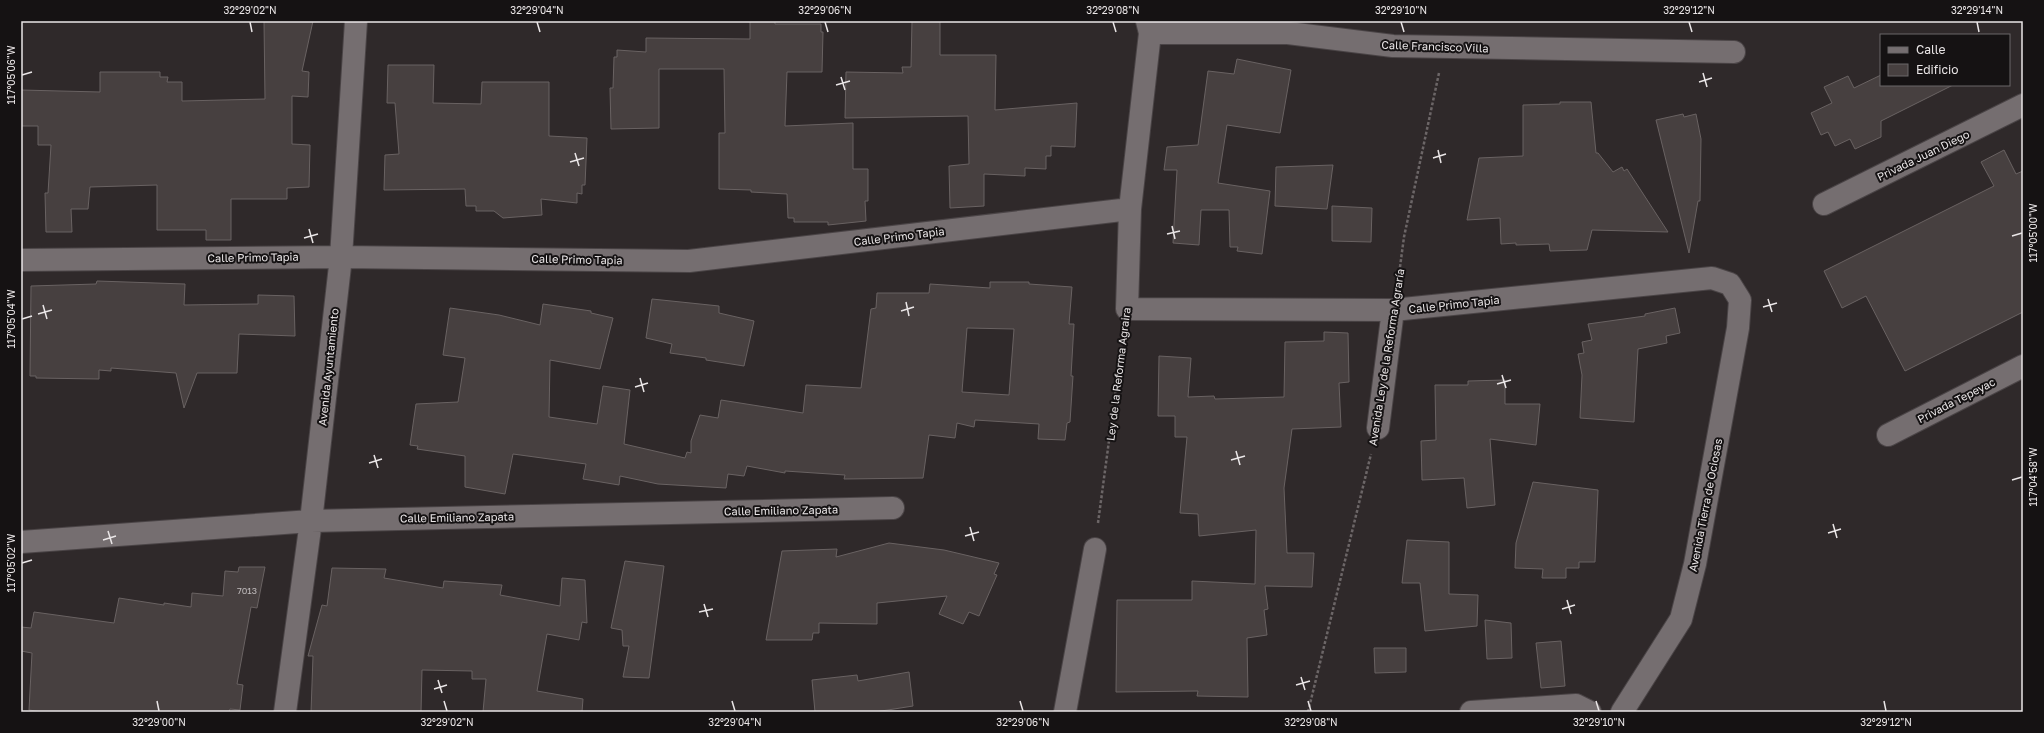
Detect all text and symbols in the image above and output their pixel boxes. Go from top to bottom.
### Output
text: 32°29'02"N [223,4,277,16]
text: 32°29'04"N [510,4,564,16]
text: 32°29'06"N [798,4,852,16]
text: 32°29'08"N [1086,4,1140,16]
text: 32°29'10"N [1375,4,1427,16]
text: 32°29'12"N [1663,4,1715,16]
text: 32°29'14"N [1951,4,2003,16]
legend [1880,34,2010,86]
street label: Calle Francisco Villa [1381,38,1489,54]
text: Calle [1916,42,1946,57]
text: 117°05'06"W [5,45,17,105]
text: Edificio [1916,62,1958,77]
street label: Privada Juan Diego [1875,127,1972,183]
text: 117°05'00"W [2027,203,2039,263]
street label: Calle Primo Tapia [853,224,945,248]
street label: Calle Primo Tapia [207,250,299,264]
street label: Calle Primo Tapia [531,252,623,266]
street label: Avenida Ley de la Reforma Agraría [1366,268,1406,446]
text: 117°05'04"W [5,289,17,349]
street label: Calle Primo Tapia [1408,293,1500,315]
street label: Ley de la Reforma Agraira [1103,306,1133,442]
street label: Avenida Ayuntamiento [315,307,341,426]
street label: Privada Tepeyac [1915,375,1997,425]
street label: Avenida Tierra de Ociosas [1686,437,1724,573]
text: 117°04'58"W [2027,447,2039,507]
street label: Calle Emiliano Zapata [724,503,838,517]
street label: Calle Emiliano Zapata [400,510,514,524]
text: 117°05'02"W [5,533,17,592]
house number: 7013 [237,585,257,596]
text: 32°29'00"N [132,716,186,728]
text: 32°29'02"N [420,716,474,728]
text: 32°29'04"N [708,716,762,728]
text: 32°29'06"N [996,716,1050,728]
text: 32°29'08"N [1284,716,1338,728]
text: 32°29'10"N [1573,716,1625,728]
text: 32°29'12"N [1860,716,1912,728]

